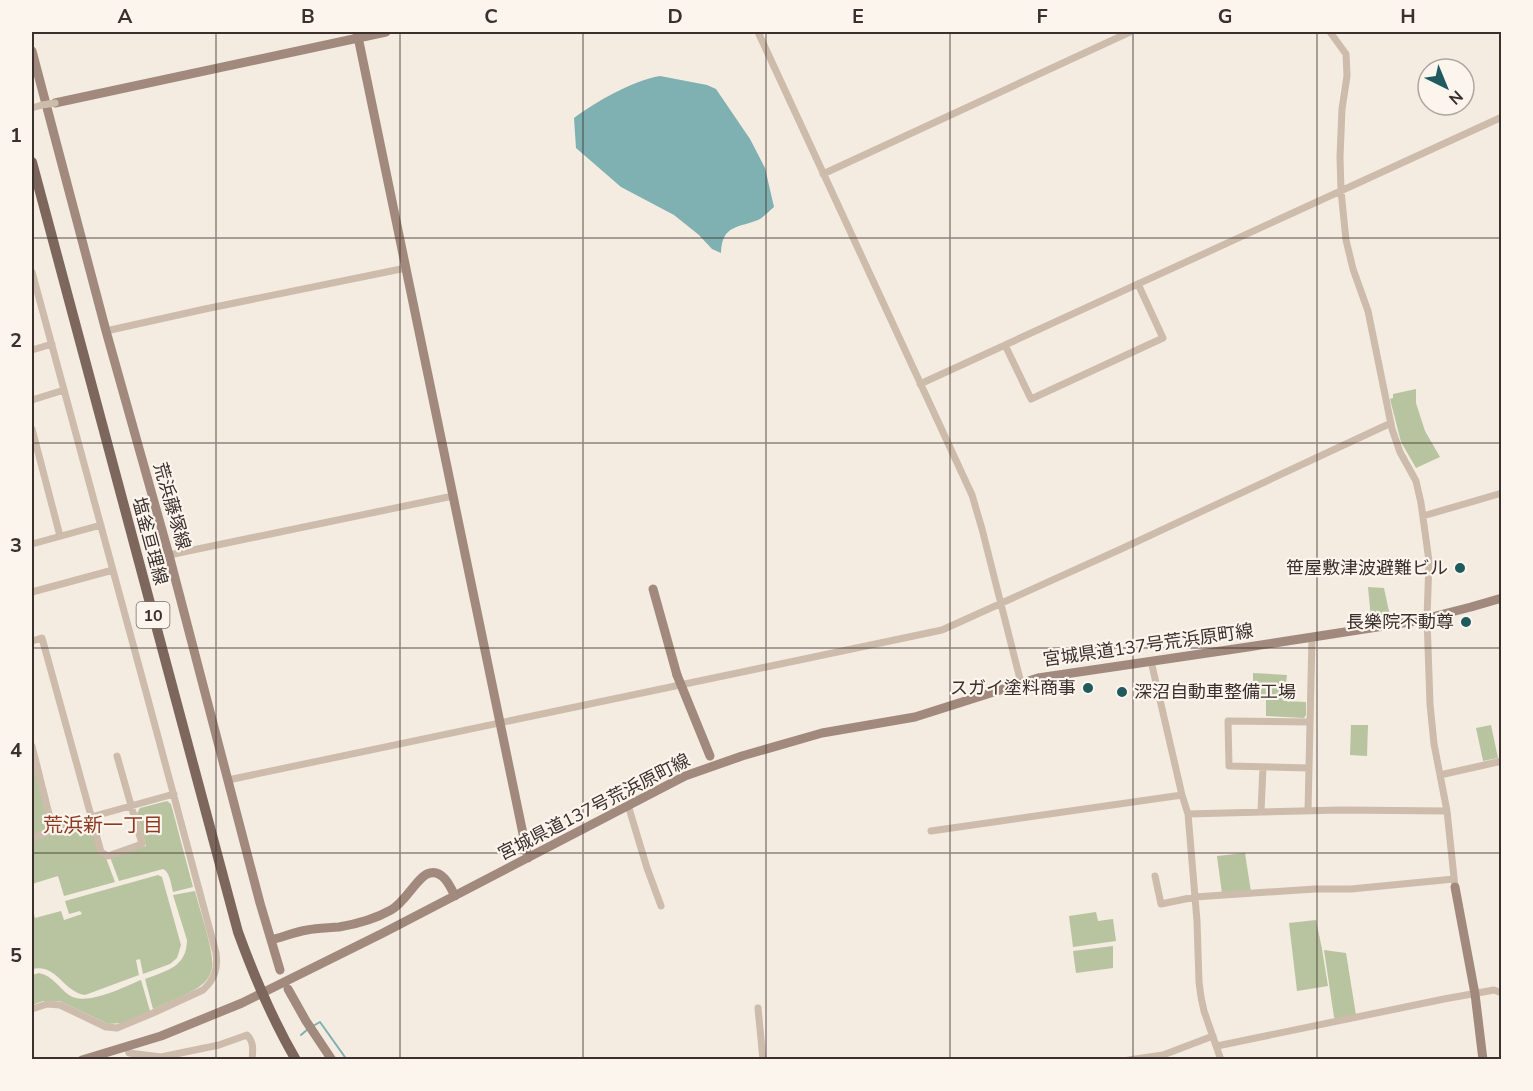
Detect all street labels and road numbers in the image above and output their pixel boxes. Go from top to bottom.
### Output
street label: 荒浜藤塚線 [148,459,196,553]
street label: 塩釜亘理線 [127,494,173,588]
road number: 10 [136,602,170,628]
street label: 宮城県道137号荒浜原町線 [1041,618,1255,672]
street label: 宮城県道137号荒浜原町線 [494,748,694,866]

